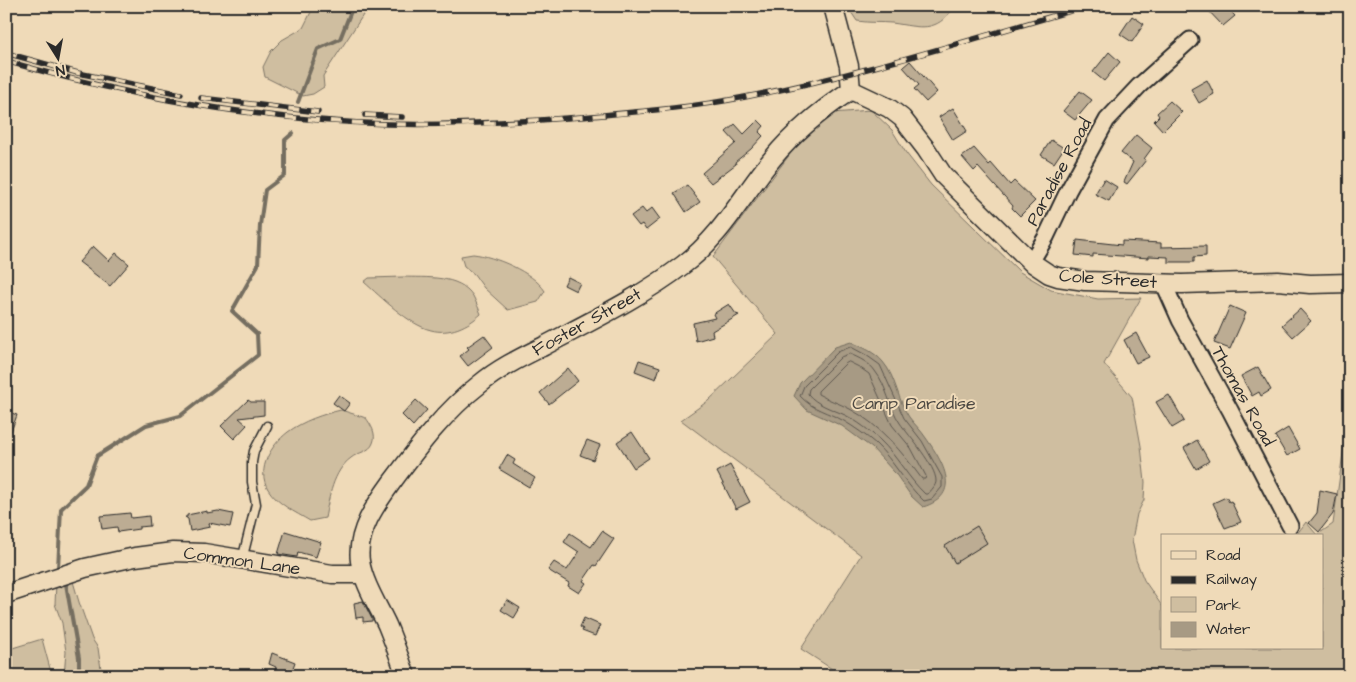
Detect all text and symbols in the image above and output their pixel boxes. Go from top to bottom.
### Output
north arrow [32,32,82,82]
text: N [54,59,67,80]
street label: Paradise Road [1020,114,1098,230]
street label: Cole Street [1058,263,1159,295]
street label: Foster Street [528,281,647,362]
street label: Thomas Road [1205,341,1281,451]
park label: Camp Paradise [852,391,976,416]
legend [1161,534,1324,650]
street label: Common Lane [182,540,302,582]
text: Road [1206,545,1241,566]
text: Railway [1206,569,1257,591]
text: Park [1206,595,1241,616]
text: Water [1206,619,1250,640]

